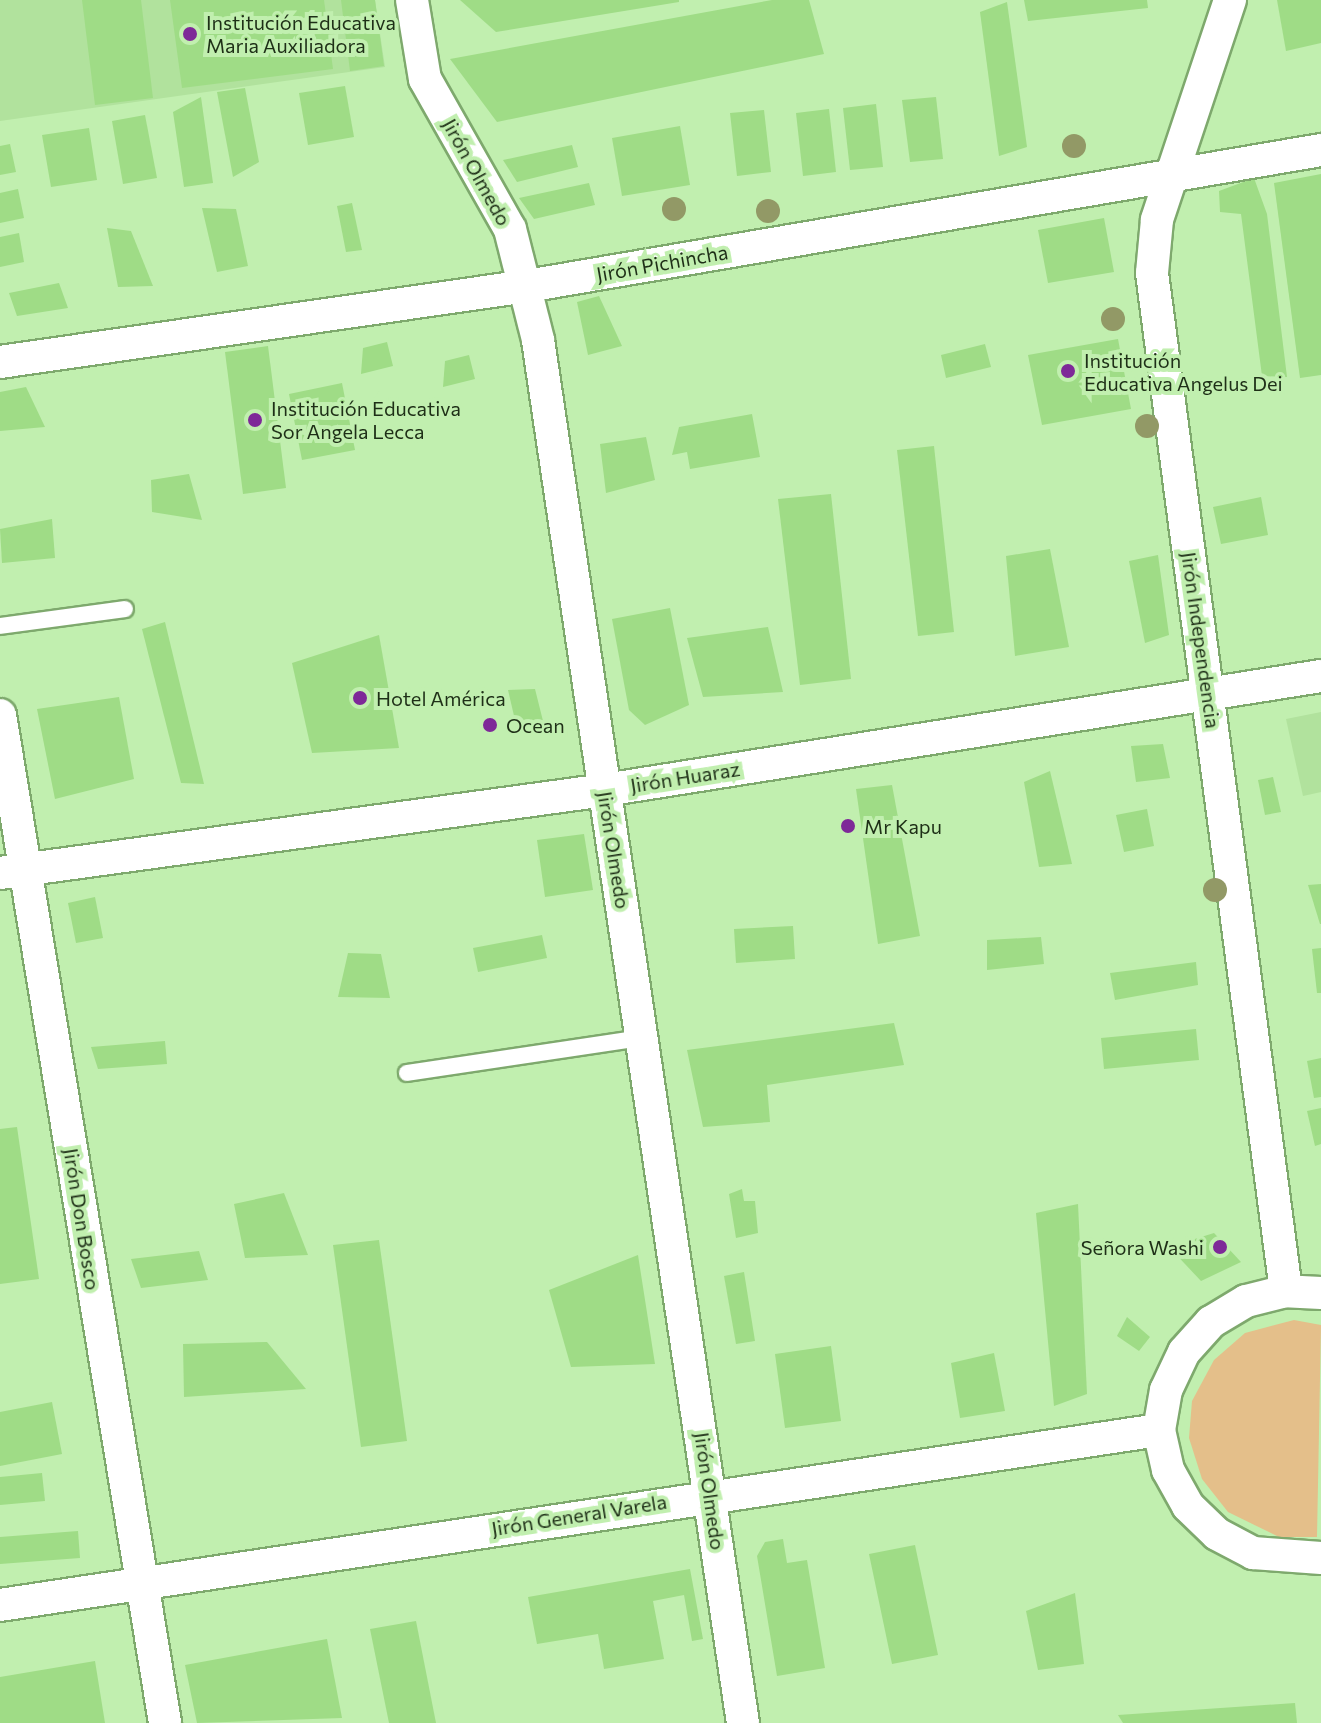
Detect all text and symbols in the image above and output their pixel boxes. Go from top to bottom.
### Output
place label: Institución Educativa Maria Auxiliadora [206,10,396,57]
marker: Institución Educativa Maria Auxiliadora [181,25,199,43]
street label: Jirón Olmedo [438,114,516,230]
street label: Jirón Pichincha [594,240,730,286]
place label: Institución Educativa Angelus Dei [1084,348,1283,395]
marker: Institución Educativa Angelus Dei [1059,362,1077,380]
place label: Institución Educativa Sor Angela Lecca [271,396,461,443]
marker: Institución Educativa Sor Angela Lecca [246,411,264,429]
street label: Jirón Independencia [1177,550,1225,730]
place label: Hotel América [376,686,506,710]
marker: Hotel América [351,689,369,707]
place label: Ocean [506,713,565,737]
marker: Ocean [481,716,499,734]
street label: Jirón Huaraz [628,756,742,798]
street label: Jirón Olmedo [593,789,635,911]
place label: Mr Kapu [864,814,942,838]
marker: Mr Kapu [839,817,857,835]
street label: Jirón Don Bosco [59,1146,105,1292]
place label: Señora Washi [1081,1235,1204,1259]
marker: Señora Washi [1211,1238,1229,1256]
street label: Jirón Olmedo [690,1431,730,1551]
street label: Jirón General Varela [490,1489,668,1541]

